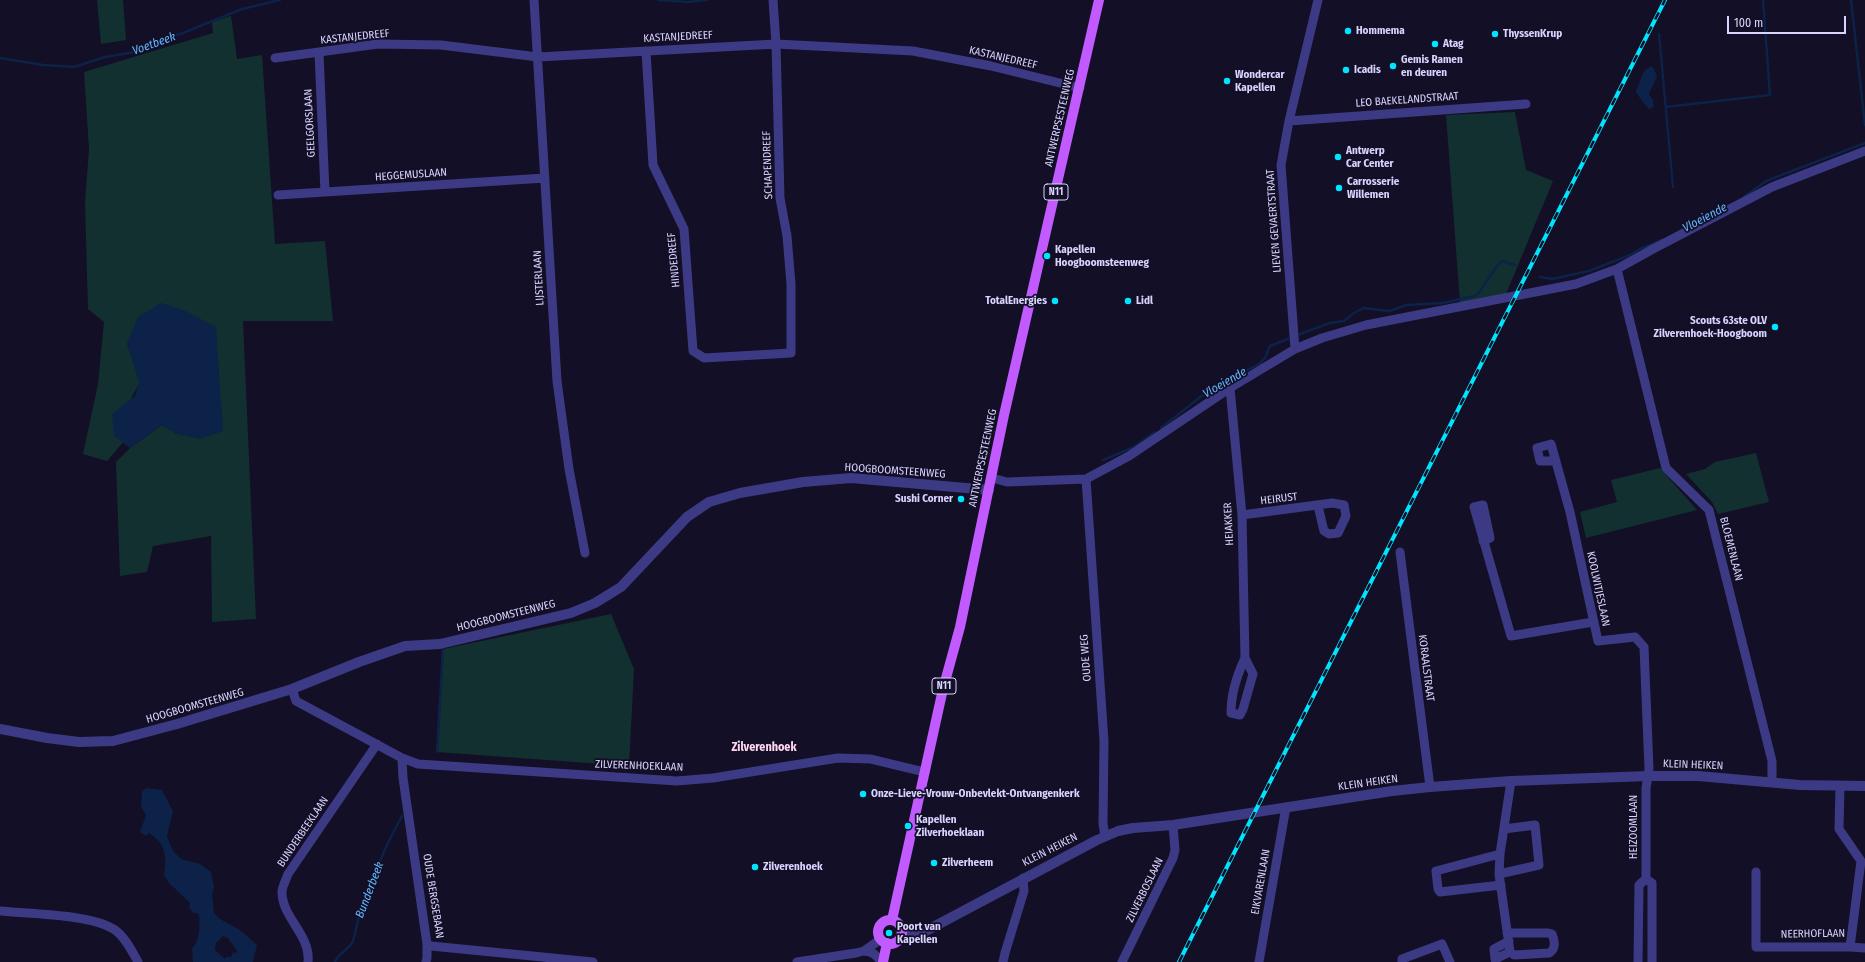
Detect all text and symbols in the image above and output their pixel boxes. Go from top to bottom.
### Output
scale bar [1729,8,1848,34]
text: 100 m [1734,16,1763,30]
place label: Hommema [1356,24,1405,38]
marker: Hommema [1343,26,1353,36]
street label: KASTANJEDREEF [320,27,390,47]
place label: ThyssenKrup [1503,27,1562,41]
street label: KASTANJEDREEF [643,29,713,45]
marker: ThyssenKrup [1490,29,1500,39]
water label: Voetbeek [130,30,178,58]
place label: Atag [1443,37,1464,51]
marker: Atag [1430,39,1440,49]
street label: KASTANJEDREEF [968,44,1038,72]
place label: Gemis Ramen en deuren [1401,53,1463,79]
marker: Gemis Ramen en deuren [1388,61,1398,71]
place label: Icadis [1354,63,1381,77]
marker: Icadis [1341,65,1351,75]
street label: ANTWERPSESTEENWEG [1042,68,1078,168]
place label: Wondercar Kapellen [1235,68,1284,94]
marker: Wondercar Kapellen [1222,76,1232,86]
street label: GEELGORSLAAN [302,88,318,158]
street label: LEO BAEKELANDSTRAAT [1355,90,1459,110]
street label: SCHAPENDREEF [760,130,776,200]
place label: Antwerp Car Center [1346,144,1394,170]
marker: Antwerp Car Center [1333,152,1343,162]
street label: HEGGEMUSLAAN [375,166,447,184]
street label: LIEVEN GEVAERTSTRAAT [1264,169,1284,273]
place label: Carrosserie Willemen [1347,175,1399,201]
marker: Carrosserie Willemen [1334,183,1344,193]
road number: N11 [1044,184,1068,200]
water label: Vloeiende [1680,200,1730,236]
street label: HINDEDREEF [665,232,683,288]
place label: Kapellen Hoogboomsteenweg [1055,243,1149,269]
street label: LIJSTERLAAN [531,250,547,306]
marker: Kapellen Hoogboomsteenweg [1042,251,1052,261]
place label: TotalEnergies [985,294,1047,308]
place label: Lidl [1136,294,1153,308]
marker: TotalEnergies [1050,296,1060,306]
marker: Lidl [1123,296,1133,306]
place label: Scouts 63ste OLV Zilverenhoek-Hoogboom [1654,314,1767,340]
marker: Scouts 63ste OLV Zilverenhoek-Hoogboom [1770,322,1780,332]
water label: Vloeiende [1201,365,1249,401]
street label: ANTWERPSESTEENWEG [966,408,1000,508]
street label: HOOGBOOMSTEENWEG [844,461,946,481]
street label: HEIRUST [1260,490,1298,508]
place label: Sushi Corner [895,492,953,506]
marker: Sushi Corner [956,494,966,504]
street label: HEIAKKER [1221,502,1237,546]
street label: BLOEMENLAAN [1717,516,1745,582]
street label: KOOLWITJESLAAN [1584,550,1612,628]
street label: HOOGBOOMSTEENWEG [455,597,557,635]
street label: OUDE WEG [1078,634,1094,682]
street label: KORAALSTRAAT [1415,634,1437,702]
road number: N11 [932,678,956,694]
street label: HOOGBOOMSTEENWEG [145,686,245,726]
district label: Zilverenhoek [731,741,797,755]
street label: KLEIN HEIKEN [1663,757,1723,773]
street label: ZILVERENHOEKLAAN [595,758,683,774]
street label: KLEIN HEIKEN [1337,772,1399,794]
place label: Onze-Lieve-Vrouw-Onbevlekt-Ontvangenkerk [871,787,1079,801]
marker: Onze-Lieve-Vrouw-Onbevlekt-Ontvangenkerk [858,789,868,799]
street label: BUNDERBEEKLAAN [275,794,331,870]
street label: HEIZOOMLAAN [1627,795,1641,859]
place label: Kapellen Zilverhoeklaan [916,813,984,839]
marker: Kapellen Zilverhoeklaan [903,821,913,831]
street label: KLEIN HEIKEN [1020,830,1080,870]
street label: EIKVARENLAAN [1249,848,1273,916]
street label: OUDE BERGSEBAAN [420,853,446,939]
street label: ZILVERBOSLAAN [1124,855,1166,925]
place label: Zilverheem [942,856,993,870]
marker: Zilverheem [929,858,939,868]
water label: Bunderbeek [353,860,387,920]
place label: Zilverenhoek [763,860,823,874]
marker: Zilverenhoek [750,862,760,872]
place label: Poort van Kapellen [897,920,941,946]
street label: NEERHOFLAAN [1781,927,1845,941]
marker: Poort van Kapellen [884,928,894,938]

